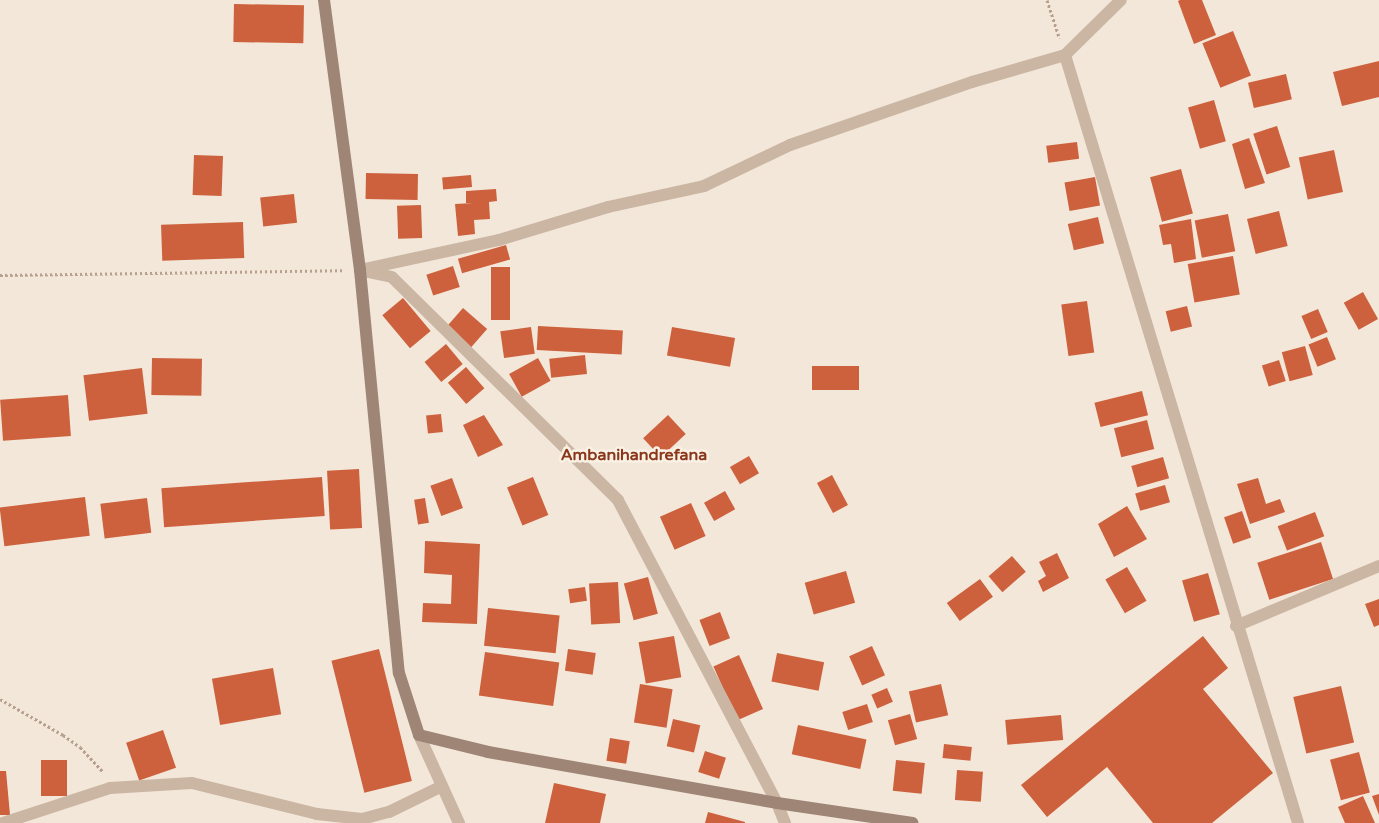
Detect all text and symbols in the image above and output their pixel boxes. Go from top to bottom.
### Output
district label: Ambanihandrefana [561,445,707,465]

